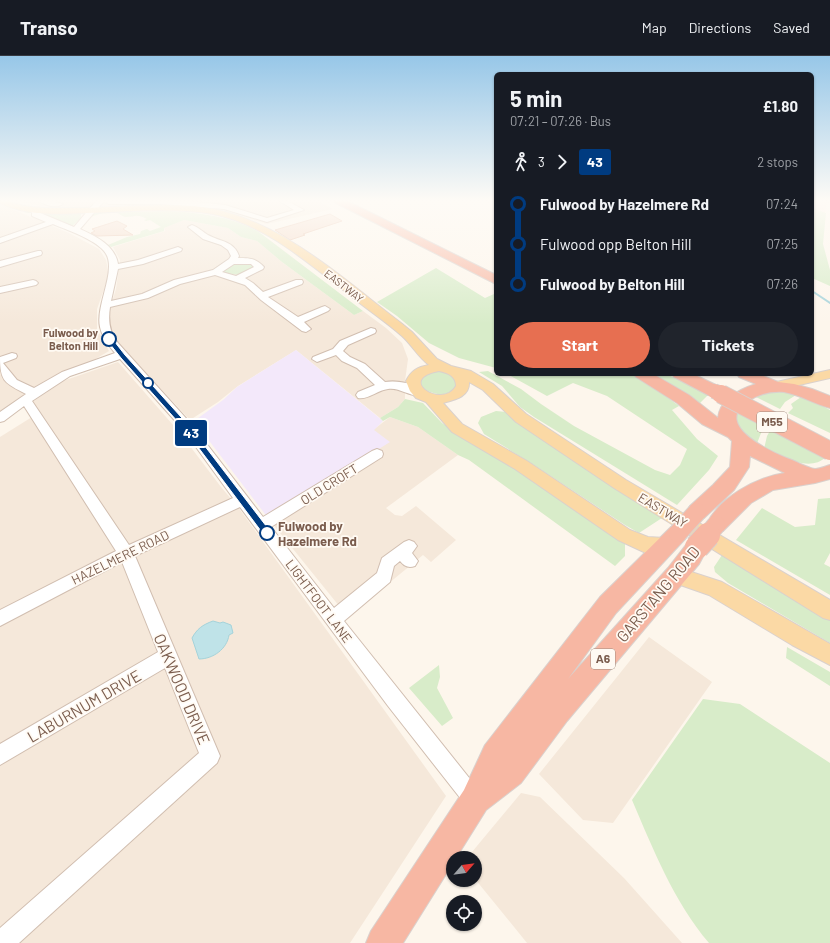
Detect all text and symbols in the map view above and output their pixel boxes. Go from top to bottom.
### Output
text: Transo [20,16,78,39]
text: Map [642,19,667,36]
text: Directions [689,19,751,36]
text: Saved [773,19,810,36]
text: 5 min [510,85,562,111]
text: £1.80 [763,97,798,115]
text: 07:21 – 07:26 · Bus [510,113,611,129]
icon: walk [510,151,532,173]
icon: forward [551,151,573,173]
text: 43 [587,153,603,170]
text: 3 [538,154,545,170]
text: 2 stops [757,154,798,170]
text: Fulwood by Hazelmere Rd [540,195,709,213]
text: 07:24 [766,196,798,212]
text: Fulwood opp Belton Hill [540,235,692,253]
text: 07:25 [766,236,798,252]
street label: EASTWAY [322,266,366,305]
text: Fulwood by Belton Hill [540,275,685,293]
text: 07:26 [766,276,798,292]
button: Start [510,322,650,368]
button: Tickets [658,322,798,368]
place label: Fulwood by Belton Hill [43,326,98,352]
marker: Fulwood by Belton Hill [101,331,117,347]
unlabelled marker [142,377,154,389]
road number: M55 [757,412,787,432]
line badge: 43 [173,420,209,446]
text: 43 [183,424,199,441]
street label: OLD CROFT [297,460,361,508]
street label: EASTWAY [636,489,690,531]
place label: Fulwood by Hazelmere Rd [278,518,357,549]
marker: Fulwood by Hazelmere Rd [259,525,275,541]
street label: HAZELMERE ROAD [69,526,171,588]
street label: GARSTANG ROAD [612,542,703,646]
street label: LIGHTFOOT LANE [282,556,356,646]
street label: OAKWOOD DRIVE [151,630,214,747]
road number: A6 [591,649,615,669]
street label: LABURNUM DRIVE [23,665,144,746]
north arrow [446,851,482,887]
map controls [446,851,482,931]
button: locate [446,895,482,931]

